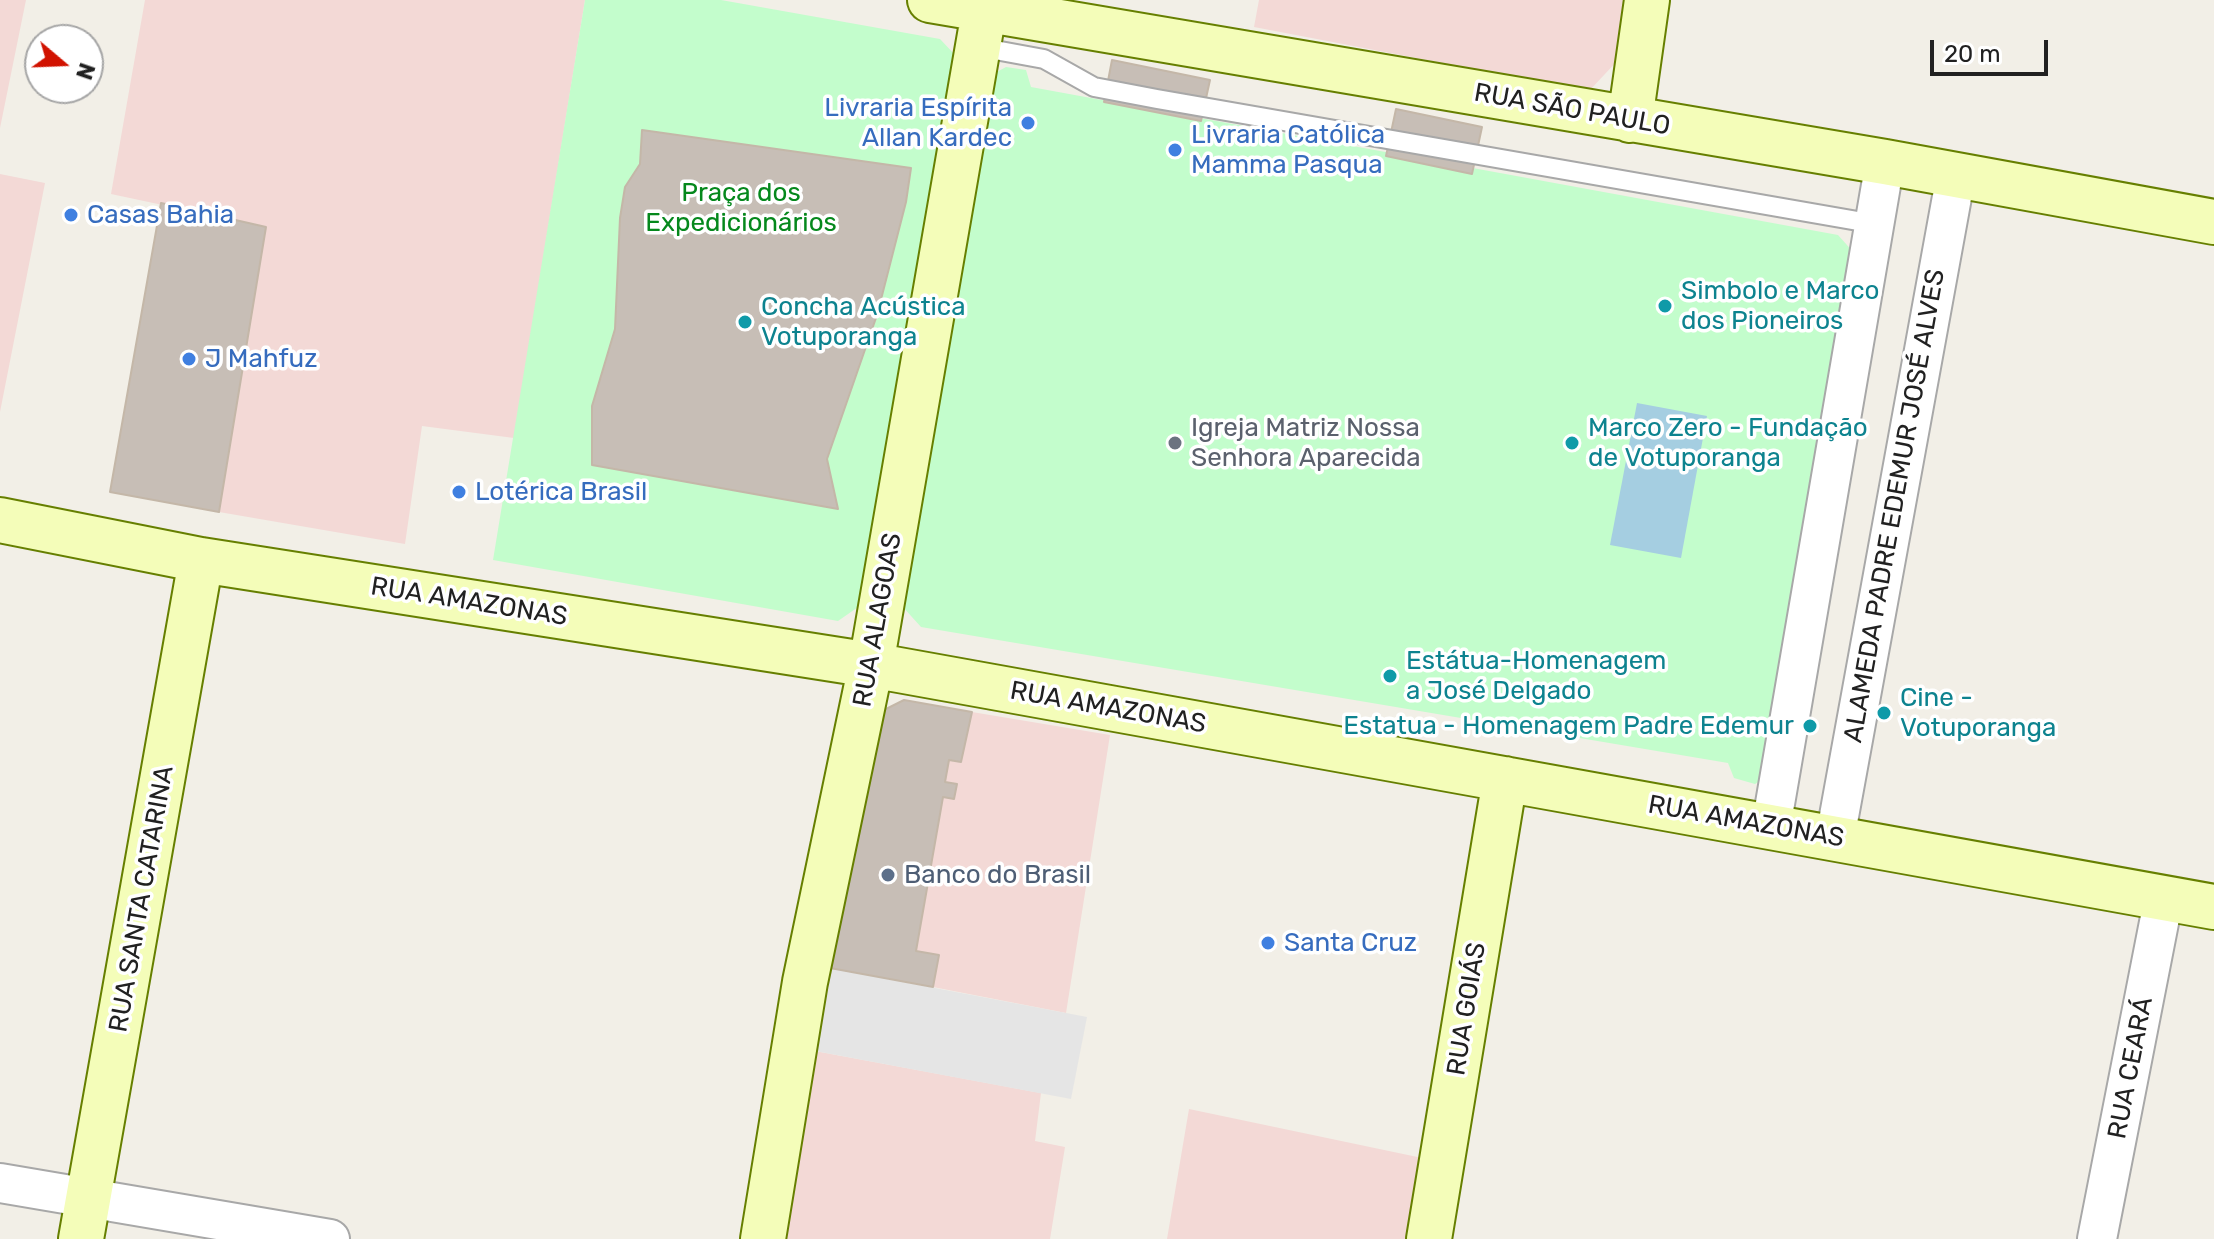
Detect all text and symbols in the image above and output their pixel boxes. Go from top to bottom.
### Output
north arrow [24,24,104,104]
scale bar [1934,24,2052,74]
text: 20 m [1944,40,2001,68]
text: N [70,59,101,83]
street label: RUA SÃO PAULO [1472,77,1672,143]
place label: Livraria Espírita Allan Kardec [824,92,1012,154]
marker: Livraria Espírita Allan Kardec [1019,114,1037,132]
place label: Livraria Católica Mamma Pasqua [1191,119,1385,180]
marker: Livraria Católica Mamma Pasqua [1166,141,1184,159]
park label: Praça dos Expedicionários [645,177,837,238]
place label: Casas Bahia [87,199,234,231]
marker: Casas Bahia [62,206,80,224]
street label: ALAMEDA PADRE EDEMUR JOSÉ ALVES [1838,267,1952,745]
place label: Simbolo e Marco dos Pioneiros [1681,275,1879,336]
place label: Concha Acústica Votuporanga [761,291,966,352]
marker: Simbolo e Marco dos Pioneiros [1656,297,1674,315]
marker: Concha Acústica Votuporanga [736,313,754,331]
place label: J Mahfuz [205,343,317,375]
marker: J Mahfuz [180,350,198,368]
place label: Igreja Matriz Nossa Senhora Aparecida [1191,412,1421,474]
place label: Marco Zero - Fundação de Votuporanga [1588,412,1868,474]
marker: Igreja Matriz Nossa Senhora Aparecida [1166,434,1184,452]
marker: Marco Zero - Fundação de Votuporanga [1563,434,1581,452]
place label: Lotérica Brasil [475,476,647,508]
marker: Lotérica Brasil [450,483,468,501]
street label: RUA ALAGOAS [847,531,909,709]
street label: RUA AMAZONAS [368,571,570,633]
place label: Estátua-Homenagem a José Delgado [1406,645,1666,706]
marker: Estátua-Homenagem a José Delgado [1381,667,1399,685]
street label: RUA AMAZONAS [1007,675,1209,741]
place label: Cine - Votuporanga [1900,682,2056,744]
marker: Cine - Votuporanga [1875,704,1893,722]
place label: Estatua - Homenagem Padre Edemur [1343,710,1794,742]
marker: Estatua - Homenagem Padre Edemur [1801,717,1819,735]
street label: RUA SANTA CATARINA [103,763,181,1035]
street label: RUA AMAZONAS [1645,789,1847,855]
place label: Banco do Brasil [904,859,1091,891]
marker: Banco do Brasil [879,866,897,884]
place label: Santa Cruz [1284,927,1417,959]
marker: Santa Cruz [1259,934,1277,952]
street label: RUA GOIÁS [1441,940,1493,1078]
street label: RUA CEARÁ [2102,995,2160,1141]

